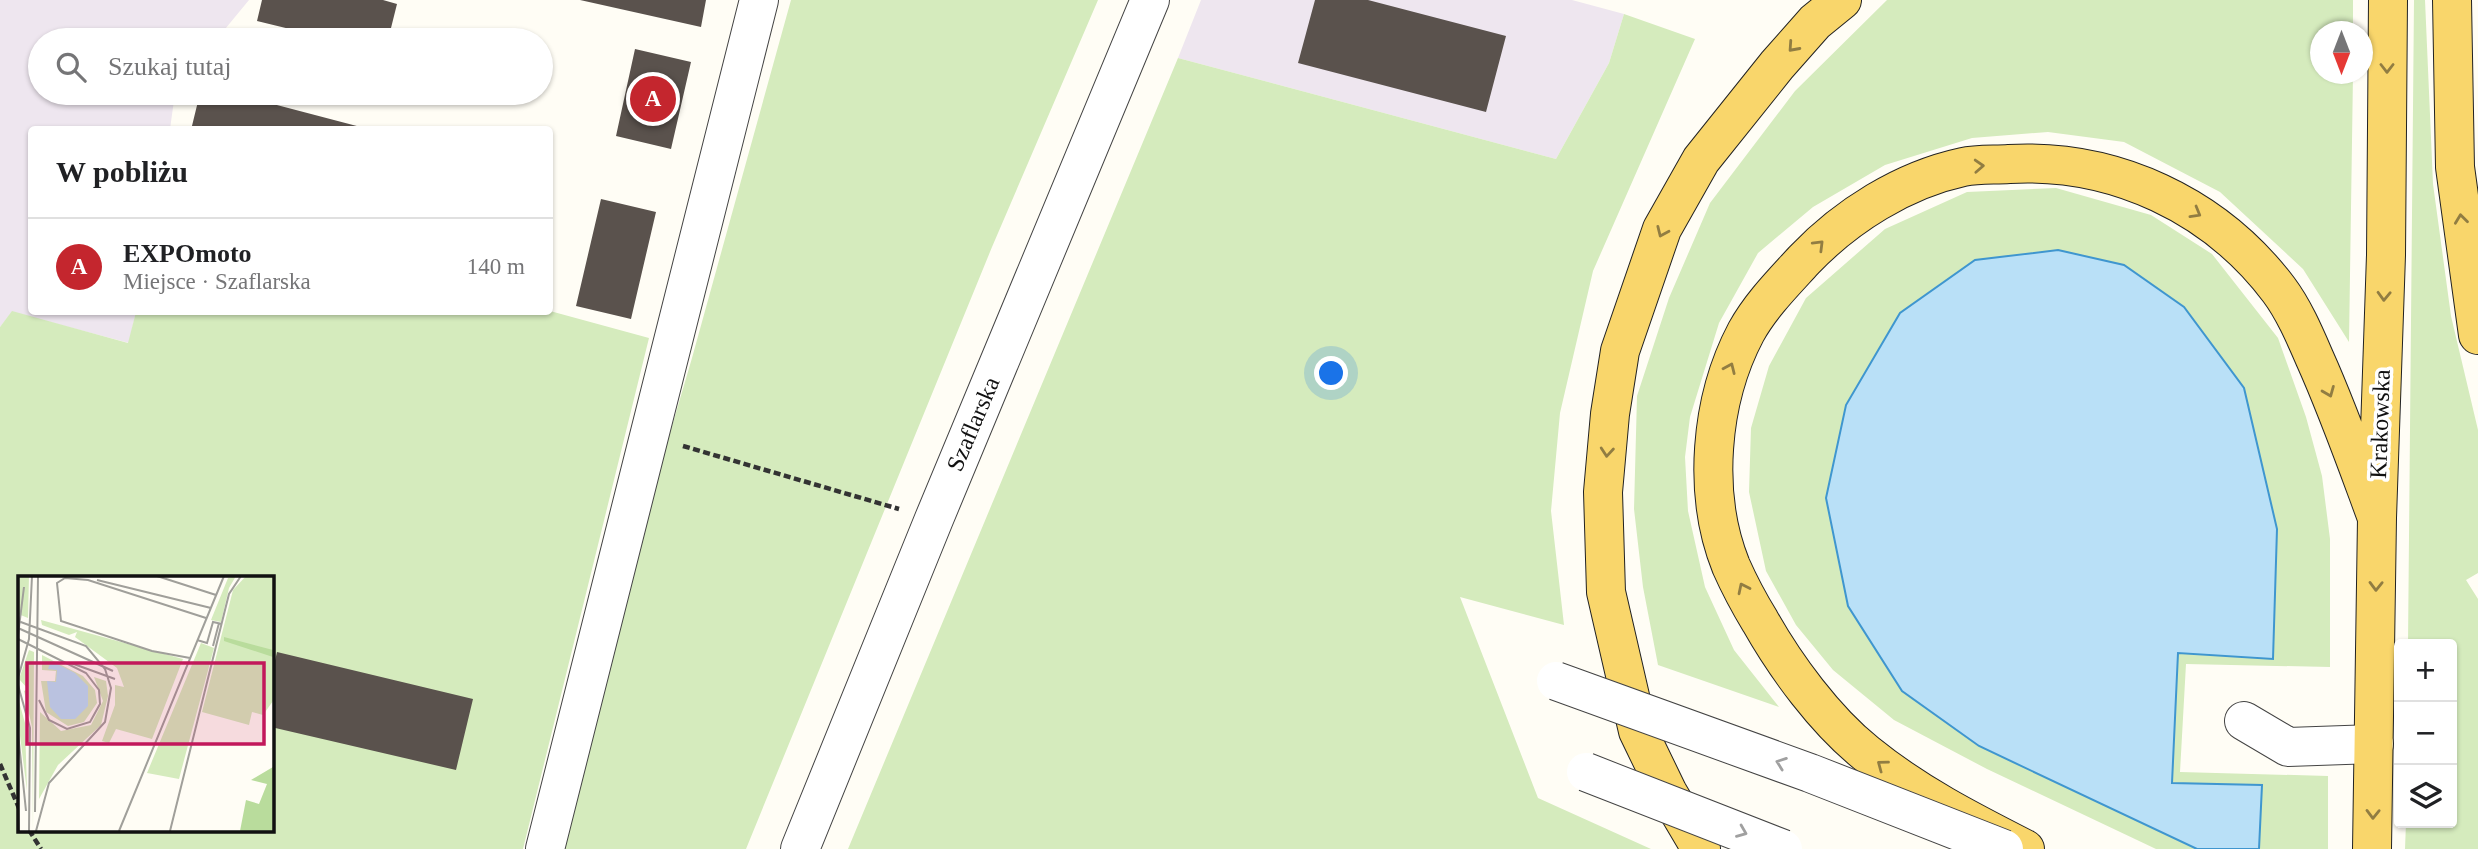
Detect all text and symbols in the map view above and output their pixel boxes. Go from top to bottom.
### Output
north arrow [2310,21,2373,84]
search box [28,28,553,105]
one-way arrow [1789,39,1801,52]
icon: search [52,48,90,86]
text: Szukaj tutaj [108,52,231,81]
one-way arrow [2379,63,2395,74]
pin: A [630,73,676,125]
text: W pobliżu [56,155,188,188]
one-way arrow [1974,158,1985,173]
one-way arrow [2189,205,2202,218]
one-way arrow [2454,213,2469,225]
one-way arrow [1656,225,1670,237]
text: EXPOmoto [123,239,252,268]
one-way arrow [1810,240,1823,253]
text: A [71,254,87,279]
text: 140 m [467,254,525,279]
text: Miejsce · Szaflarska [123,269,311,294]
one-way arrow [2377,290,2392,301]
your location [1314,356,1348,390]
one-way arrow [1722,363,1736,375]
street label: Krakowska [2365,369,2395,479]
street label: Szaflarska [942,373,1005,475]
one-way arrow [2321,386,2335,398]
one-way arrow [1600,446,1615,457]
inset map [18,576,273,832]
one-way arrow [2368,581,2384,592]
one-way arrow [1737,583,1751,595]
map controls [2394,639,2457,828]
button: + [2394,639,2457,702]
button: − [2394,702,2457,765]
one-way arrow [1775,757,1787,771]
one-way arrow [1877,761,1890,774]
button: layers [2394,765,2457,828]
one-way arrow [2365,809,2381,819]
one-way arrow [1734,824,1747,838]

